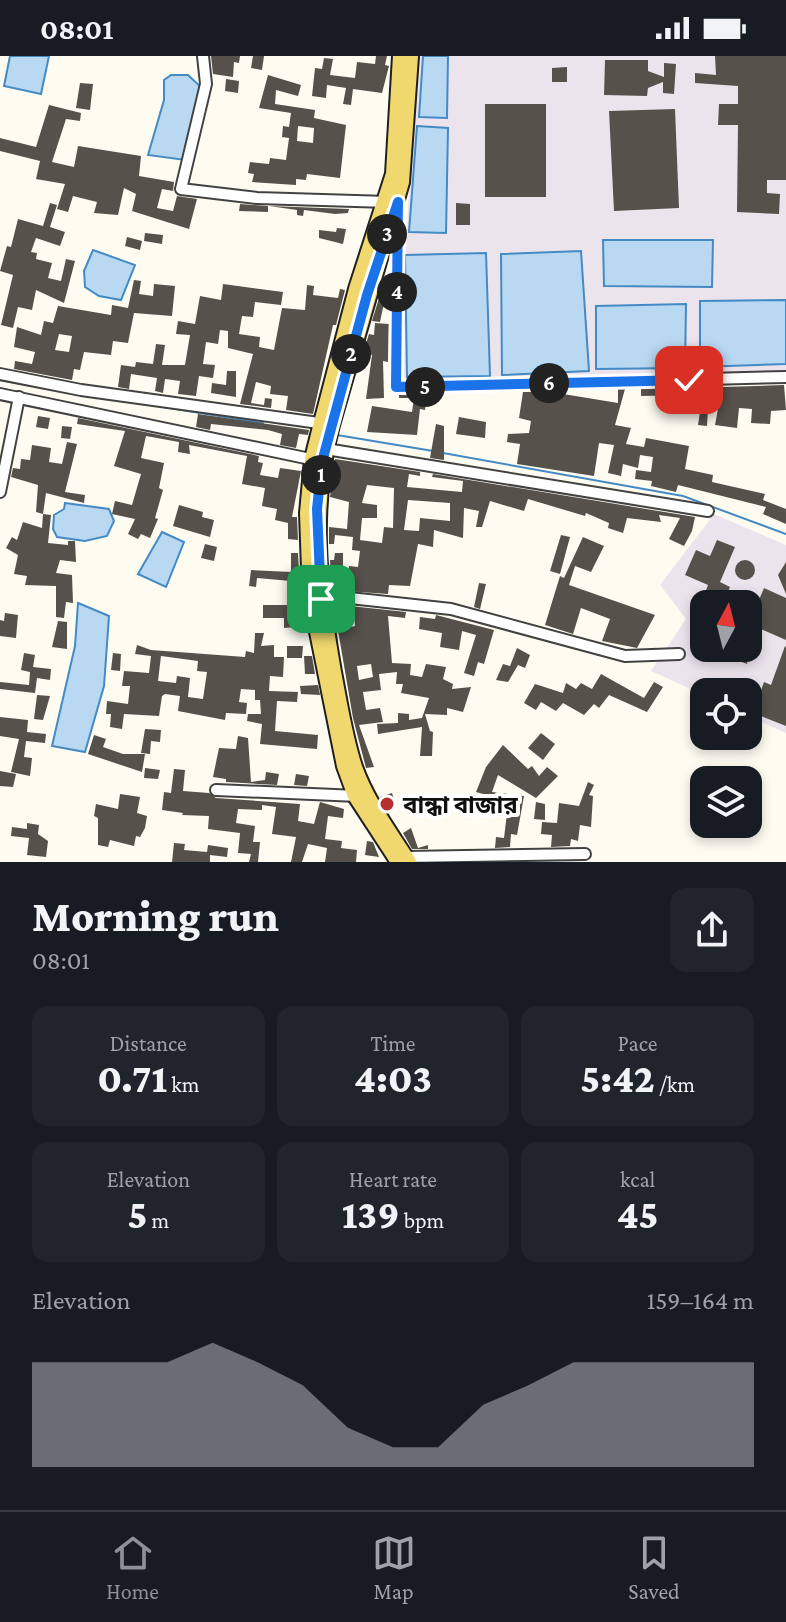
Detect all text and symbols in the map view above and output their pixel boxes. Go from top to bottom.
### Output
text: 08:01 [40,12,113,45]
pin: 3 [367,214,407,254]
text: 3 [382,221,392,246]
pin: 4 [377,272,417,312]
text: 4 [391,279,403,304]
pin: 2 [331,334,371,374]
text: 2 [345,341,357,366]
pin [655,346,723,414]
icon: check [667,358,711,402]
pin: 6 [529,363,569,403]
pin: 5 [405,367,445,407]
text: 6 [543,370,555,395]
text: 5 [420,374,430,399]
pin: 1 [301,455,341,495]
text: 1 [317,462,325,487]
pin [287,565,355,633]
icon: arrive [299,577,343,621]
north arrow [690,590,762,662]
map controls [690,590,762,838]
button: locate [690,678,762,750]
button: layers [690,766,762,838]
place label: বান্ধা বাজার [402,791,518,818]
marker: বান্ধা বাজার [378,795,396,813]
button: share [670,888,754,972]
text: Morning run [32,892,279,940]
text: 08:01 [32,946,90,975]
text: Distance [110,1031,187,1056]
text: Time [370,1031,416,1056]
text: Pace [618,1031,657,1056]
text: 0.71 [97,1056,167,1101]
text: 4:03 [354,1056,432,1101]
text: 5:42 [580,1056,655,1101]
text: km [167,1072,200,1097]
text: /km [655,1072,695,1097]
text: Elevation [107,1167,190,1192]
text: Heart rate [349,1167,437,1192]
text: kcal [620,1167,655,1192]
text: 5 [127,1192,147,1237]
text: 139 [342,1192,400,1237]
text: 45 [617,1192,659,1237]
text: m [147,1208,169,1233]
text: bpm [400,1208,444,1233]
text: Elevation [32,1286,130,1315]
text: 159–164 m [647,1286,754,1315]
tab: Home [106,1531,159,1604]
tab: Map [372,1531,416,1604]
tab: Saved [628,1531,680,1604]

